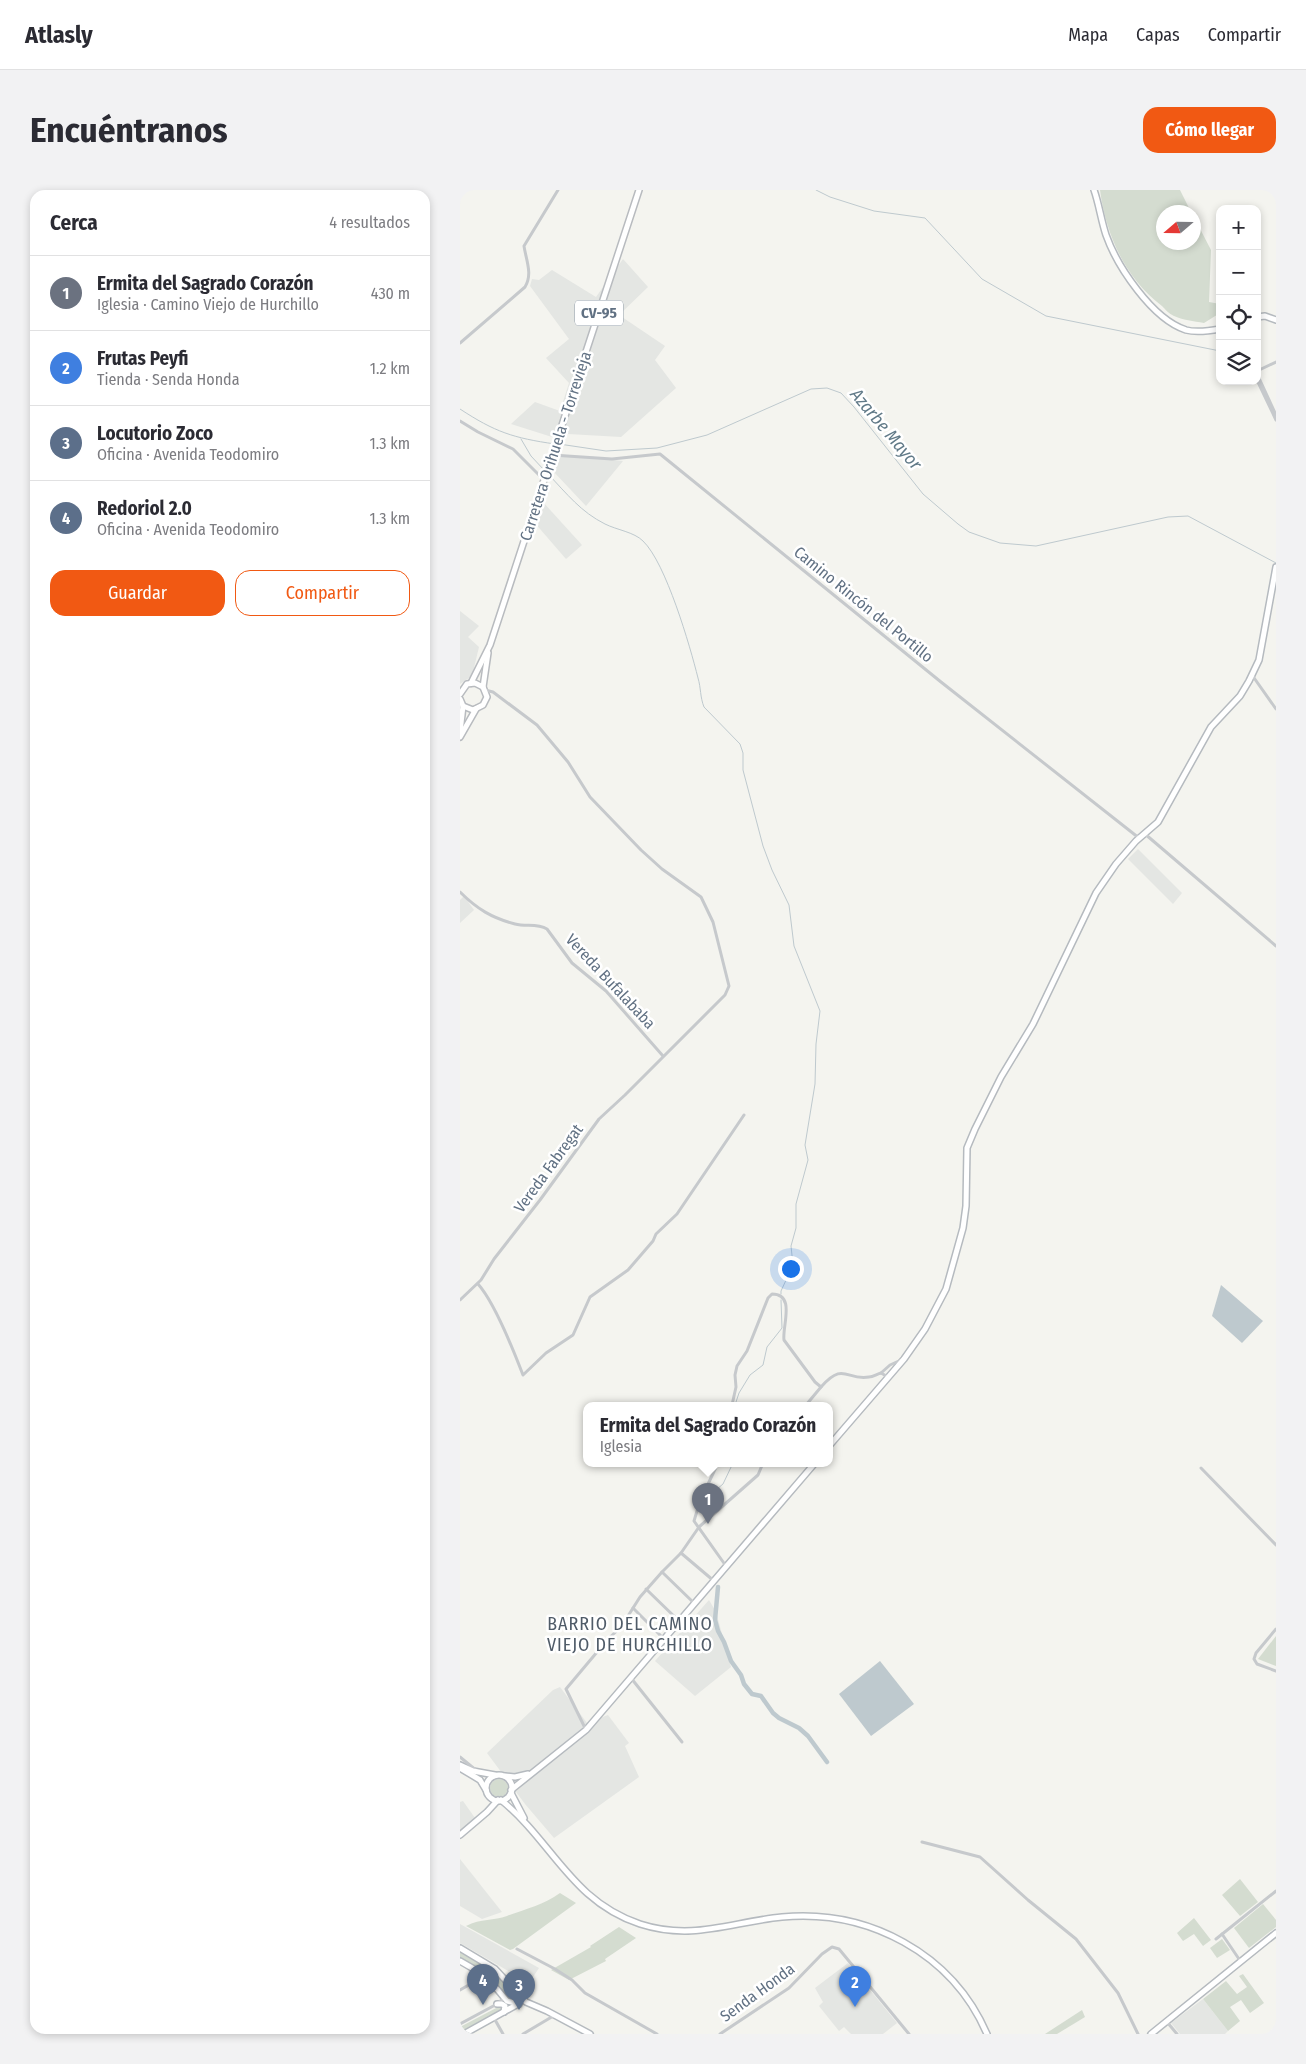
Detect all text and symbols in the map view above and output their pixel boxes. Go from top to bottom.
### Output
text: Atlasly [25,21,93,49]
text: Mapa [1068,24,1108,46]
text: Capas [1136,24,1180,46]
text: Compartir [1208,24,1281,46]
button: Cómo llegar [1143,107,1276,153]
text: Encuéntranos [30,109,228,151]
north arrow [1156,205,1201,250]
map controls [1216,205,1261,385]
button: + [1216,205,1261,250]
text: Cerca [50,210,98,236]
text: 4 resultados [329,213,410,232]
button: − [1216,250,1261,295]
text: Ermita del Sagrado Corazón [97,272,314,295]
text: 1 [63,284,69,303]
text: 430 m [371,284,410,303]
text: Iglesia · Camino Viejo de Hurchillo [97,295,319,314]
button: locate [1216,295,1261,340]
road number: CV-95 [575,300,623,326]
button: layers [1216,340,1261,385]
text: Frutas Peyfi [97,347,188,370]
street label: Carretera Orihuela - Torrevieja [516,349,595,543]
text: 2 [62,359,70,378]
text: 1.2 km [370,359,410,378]
text: Tienda · Senda Honda [97,370,240,389]
water label: Azarbe Mayor [845,383,927,475]
text: Locutorio Zoco [97,422,213,445]
text: 3 [62,434,70,453]
text: 1.3 km [369,434,410,453]
text: Oficina · Avenida Teodomiro [97,445,279,464]
text: Redoriol 2.0 [97,497,192,520]
text: 4 [62,509,70,528]
text: 1.3 km [369,509,410,528]
text: Oficina · Avenida Teodomiro [97,520,279,539]
street label: Camino Rincón del Portillo [790,542,937,666]
button: Guardar [50,570,225,616]
button: Compartir [235,570,410,616]
street label: Vereda Bufalababa [562,930,660,1033]
street label: Vereda Fabregat [510,1120,587,1216]
your location [778,1256,804,1282]
popup [583,1402,833,1467]
text: Ermita del Sagrado Corazón [600,1414,816,1437]
text: Iglesia [600,1437,642,1456]
pin: 1 [692,1483,724,1524]
district label: BARRIO DEL CAMINO VIEJO DE HURCHILLO [547,1613,713,1656]
street label: Senda Honda [716,1959,798,2026]
pin: 4 [467,1964,499,2005]
pin: 2 [839,1966,871,2007]
pin: 3 [503,1969,535,2010]

